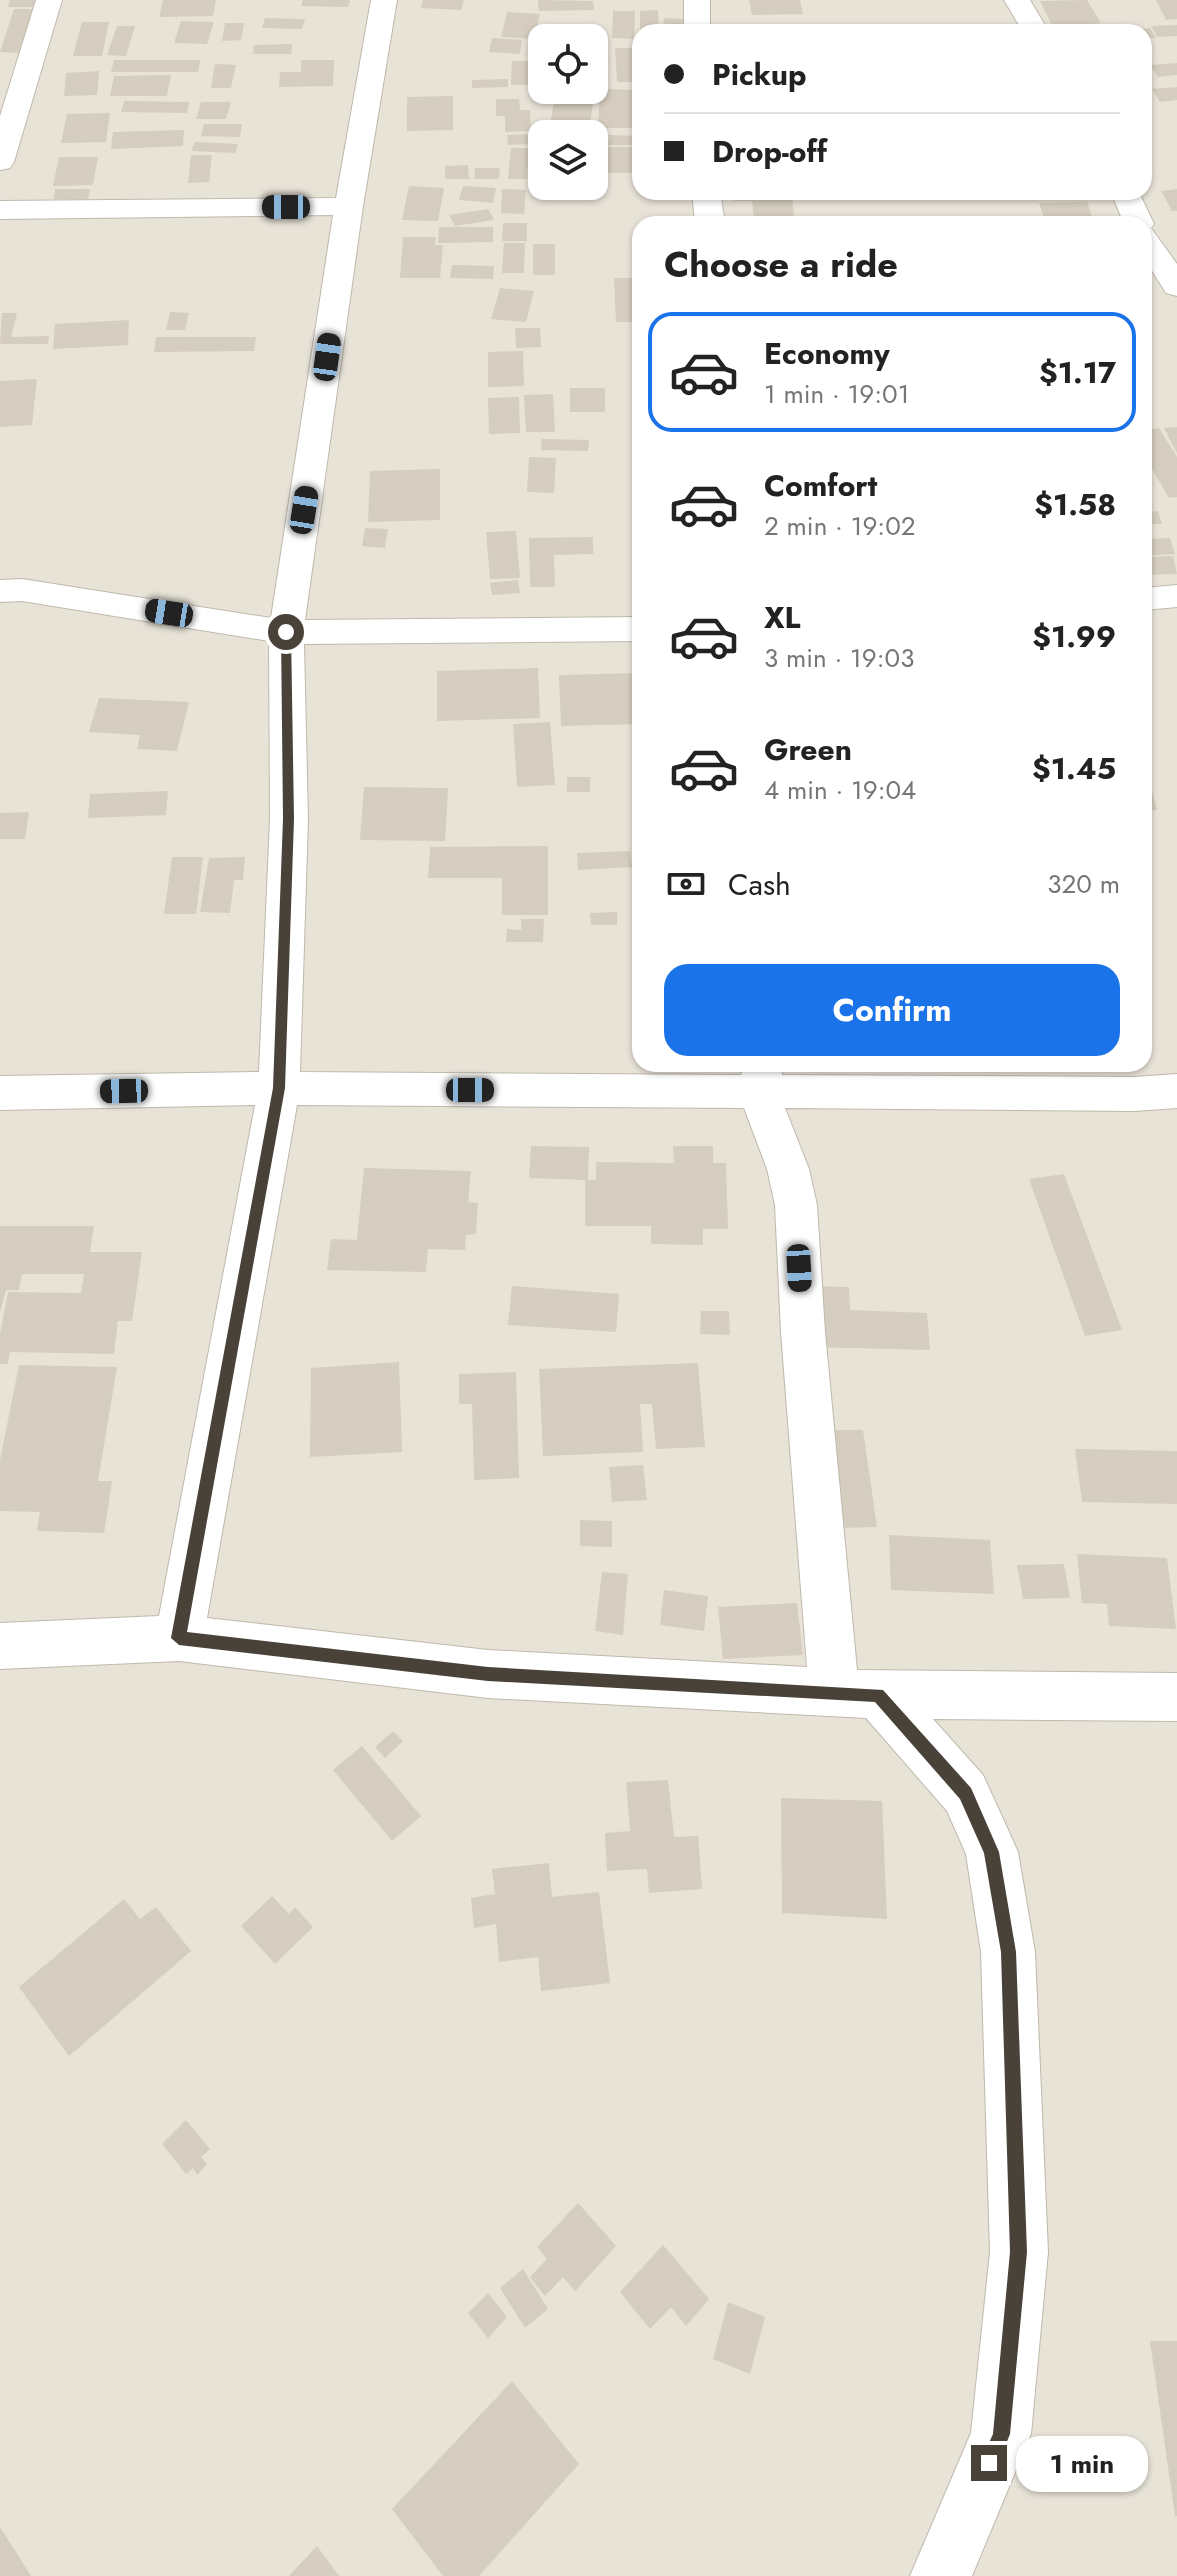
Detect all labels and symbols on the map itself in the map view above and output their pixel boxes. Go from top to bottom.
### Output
car [262,195,310,219]
car [312,332,342,382]
car [288,484,320,536]
car [143,597,195,629]
route start [268,614,304,650]
car [446,1078,494,1102]
car [100,1079,148,1103]
car [786,1243,812,1293]
callout: 1 min [1017,2435,1149,2491]
route end [971,2445,1007,2481]

